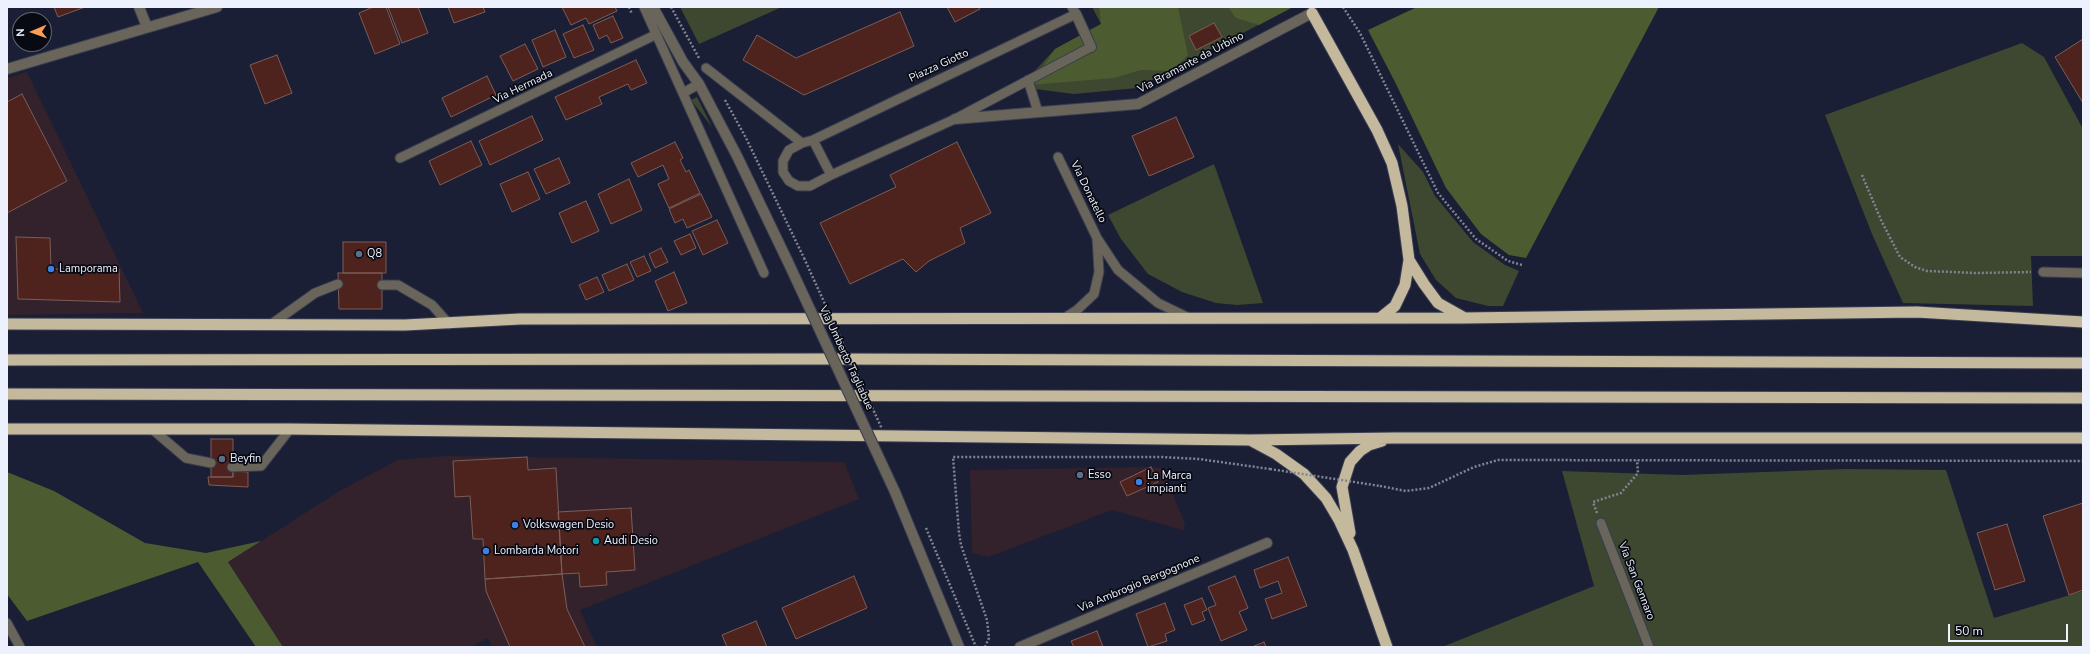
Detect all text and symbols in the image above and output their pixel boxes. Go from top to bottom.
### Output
north arrow [12,12,52,52]
text: N [13,28,28,37]
street label: Via Bramante da Urbino [1136,29,1246,97]
street label: Piazza Giotto [907,46,971,86]
street label: Via Hermada [491,67,555,107]
street label: Via Donatello [1067,159,1109,225]
place label: Q8 [367,247,382,261]
marker: Q8 [354,249,364,259]
place label: Lamporama [59,262,118,276]
marker: Lamporama [46,264,56,274]
street label: Via Umberto Tagliabue [816,304,876,412]
place label: Beyfin [230,452,261,466]
marker: Beyfin [217,454,227,464]
place label: Esso [1088,468,1111,482]
place label: La Marca impianti [1147,469,1192,495]
marker: Esso [1075,470,1085,480]
marker: La Marca impianti [1134,477,1144,487]
place label: Volkswagen Desio [523,518,614,532]
marker: Volkswagen Desio [510,520,520,530]
place label: Audi Desio [604,534,658,548]
marker: Audi Desio [591,536,601,546]
street label: Via San Gennaro [1615,540,1657,622]
place label: Lombarda Motori [494,544,578,558]
marker: Lombarda Motori [481,546,491,556]
street label: Via Ambrogio Bergognone [1076,552,1202,616]
scale bar [1950,616,2070,642]
text: 50 m [1955,623,1983,639]

